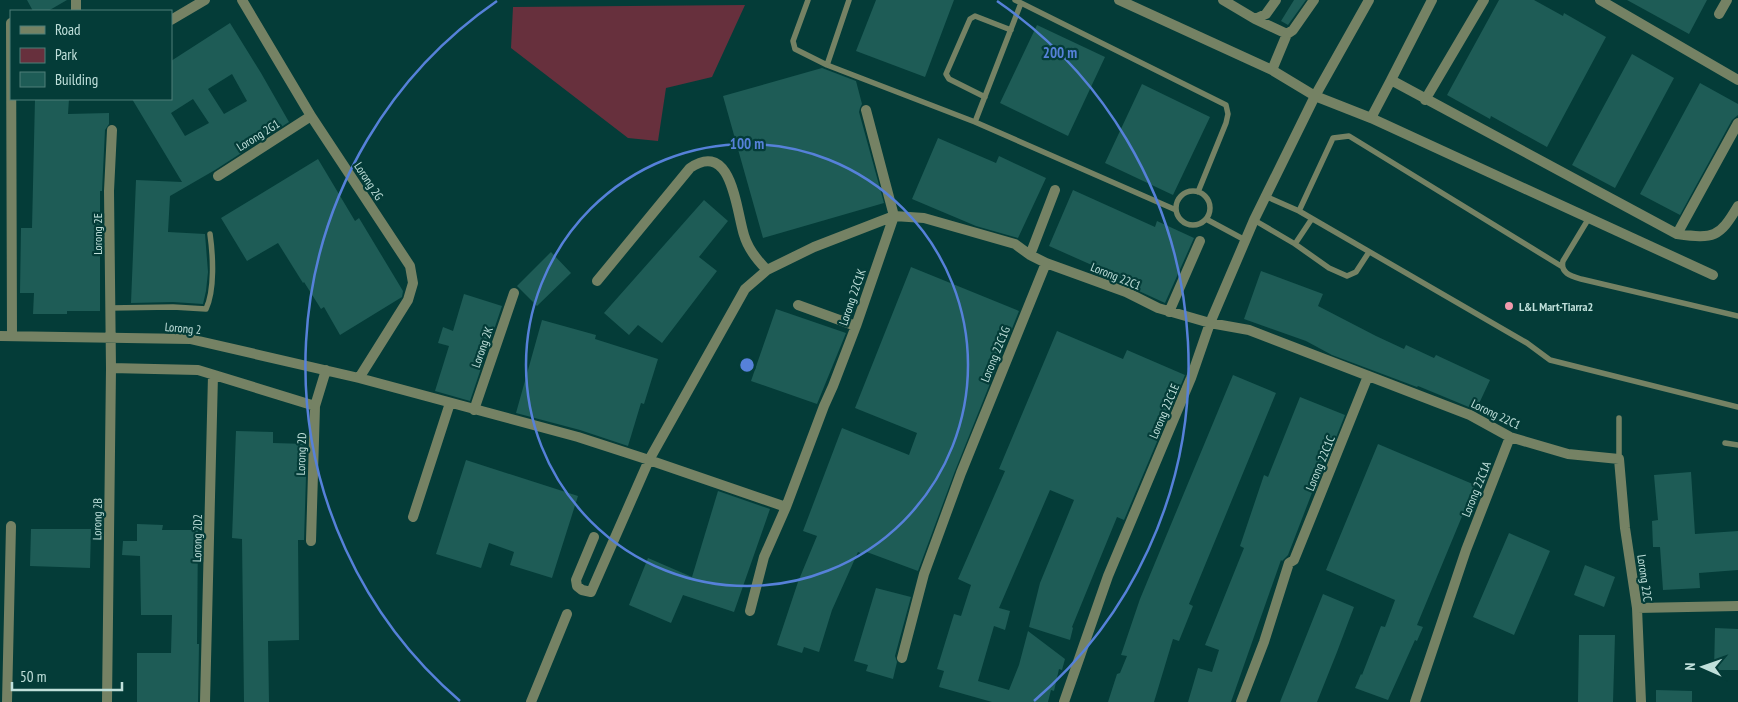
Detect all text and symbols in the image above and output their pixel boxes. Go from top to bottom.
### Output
legend [10,10,172,100]
text: Road [55,20,81,39]
text: 200 m [1043,43,1077,62]
text: Park [55,45,77,64]
text: Building [55,70,98,89]
street label: Lorong 2G1 [234,116,282,154]
text: 100 m [730,134,764,153]
street label: Lorong 2G [351,159,387,203]
street label: Lorong 2E [90,213,105,255]
street label: Lorong 22C1 [1089,259,1143,293]
street label: Lorong 22C1K [835,267,869,327]
place label: L&L Mart-Tiarra2 [1519,299,1593,314]
marker: L&L Mart-Tiarra2 [1503,300,1515,312]
street label: Lorong 2 [164,319,202,337]
street label: Lorong 2K [468,324,496,369]
street label: Lorong 22C1G [977,324,1013,384]
centre of rings [738,356,756,374]
street label: Lorong 22C1E [1146,381,1182,441]
street label: Lorong 22C1 [1469,396,1523,432]
street label: Lorong 2D [293,432,309,476]
street label: Lorong 22C1C [1302,433,1338,493]
street label: Lorong 22C1A [1458,459,1494,519]
street label: Lorong 2B [89,497,105,540]
street label: Lorong 2D2 [189,514,205,562]
street label: Lorong 22C [1634,553,1656,603]
north arrow [1678,642,1728,692]
scale bar [12,660,122,692]
text: N [1681,662,1699,671]
text: 50 m [20,667,46,686]

